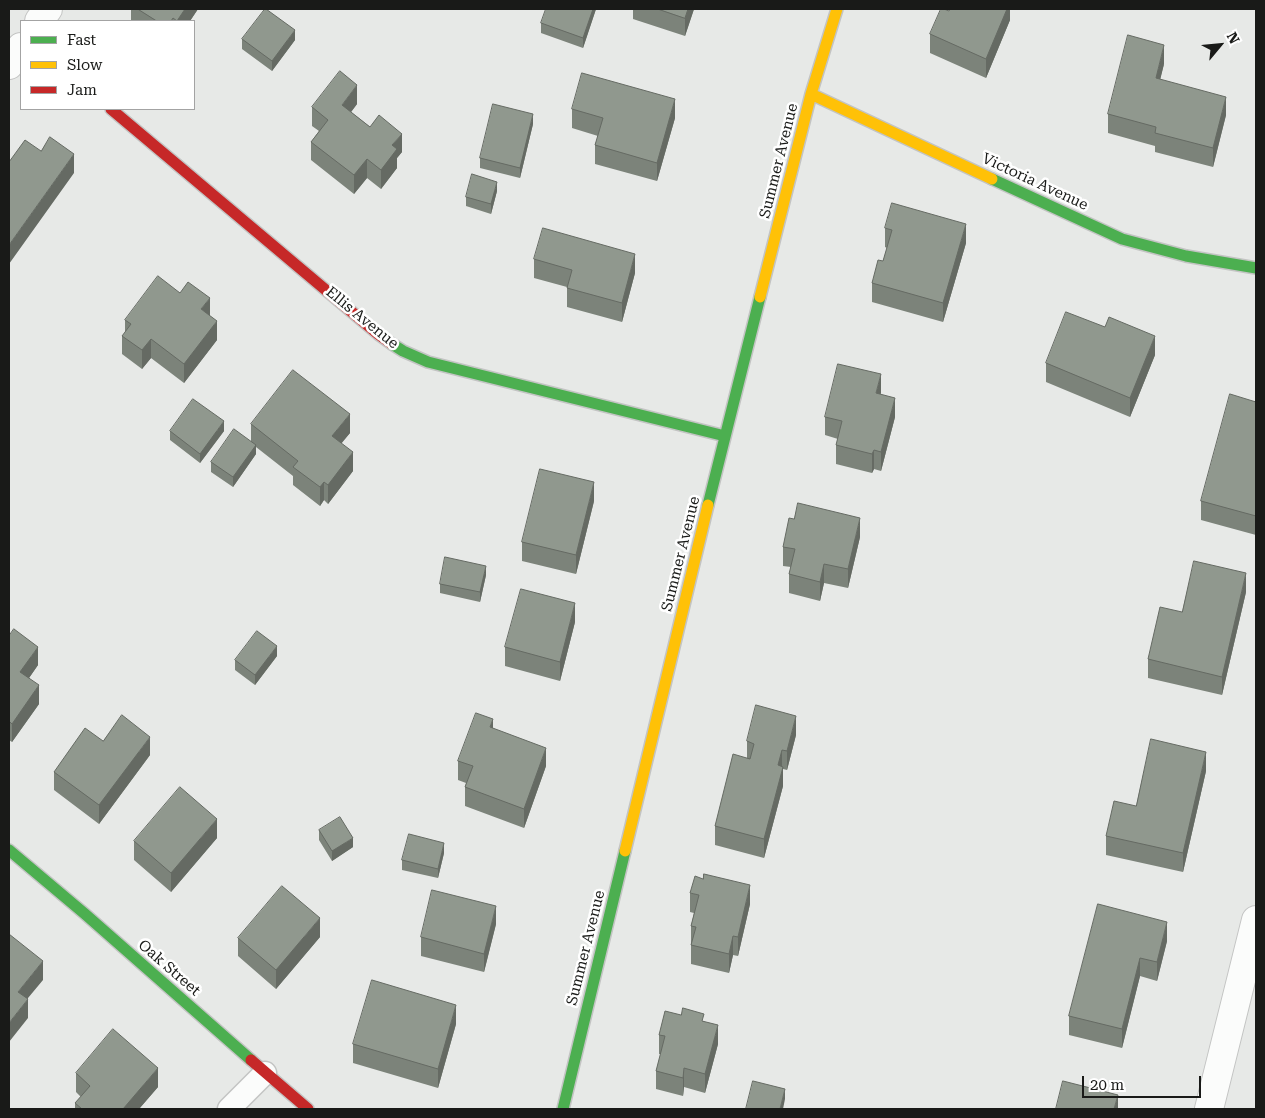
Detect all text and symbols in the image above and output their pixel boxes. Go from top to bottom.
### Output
legend [20,20,195,110]
north arrow [1195,20,1245,70]
text: N [1224,29,1243,46]
text: Fast [67,31,96,49]
text: Slow [67,56,102,74]
text: Jam [67,81,97,99]
street label: Summer Avenue [756,102,802,220]
street label: Victoria Avenue [979,150,1091,214]
street label: Ellis Avenue [322,283,402,353]
street label: Summer Avenue [658,495,704,613]
street label: Summer Avenue [563,889,609,1007]
street label: Oak Street [134,936,204,1000]
scale bar [1085,1066,1204,1098]
text: 20 m [1090,1076,1124,1094]

